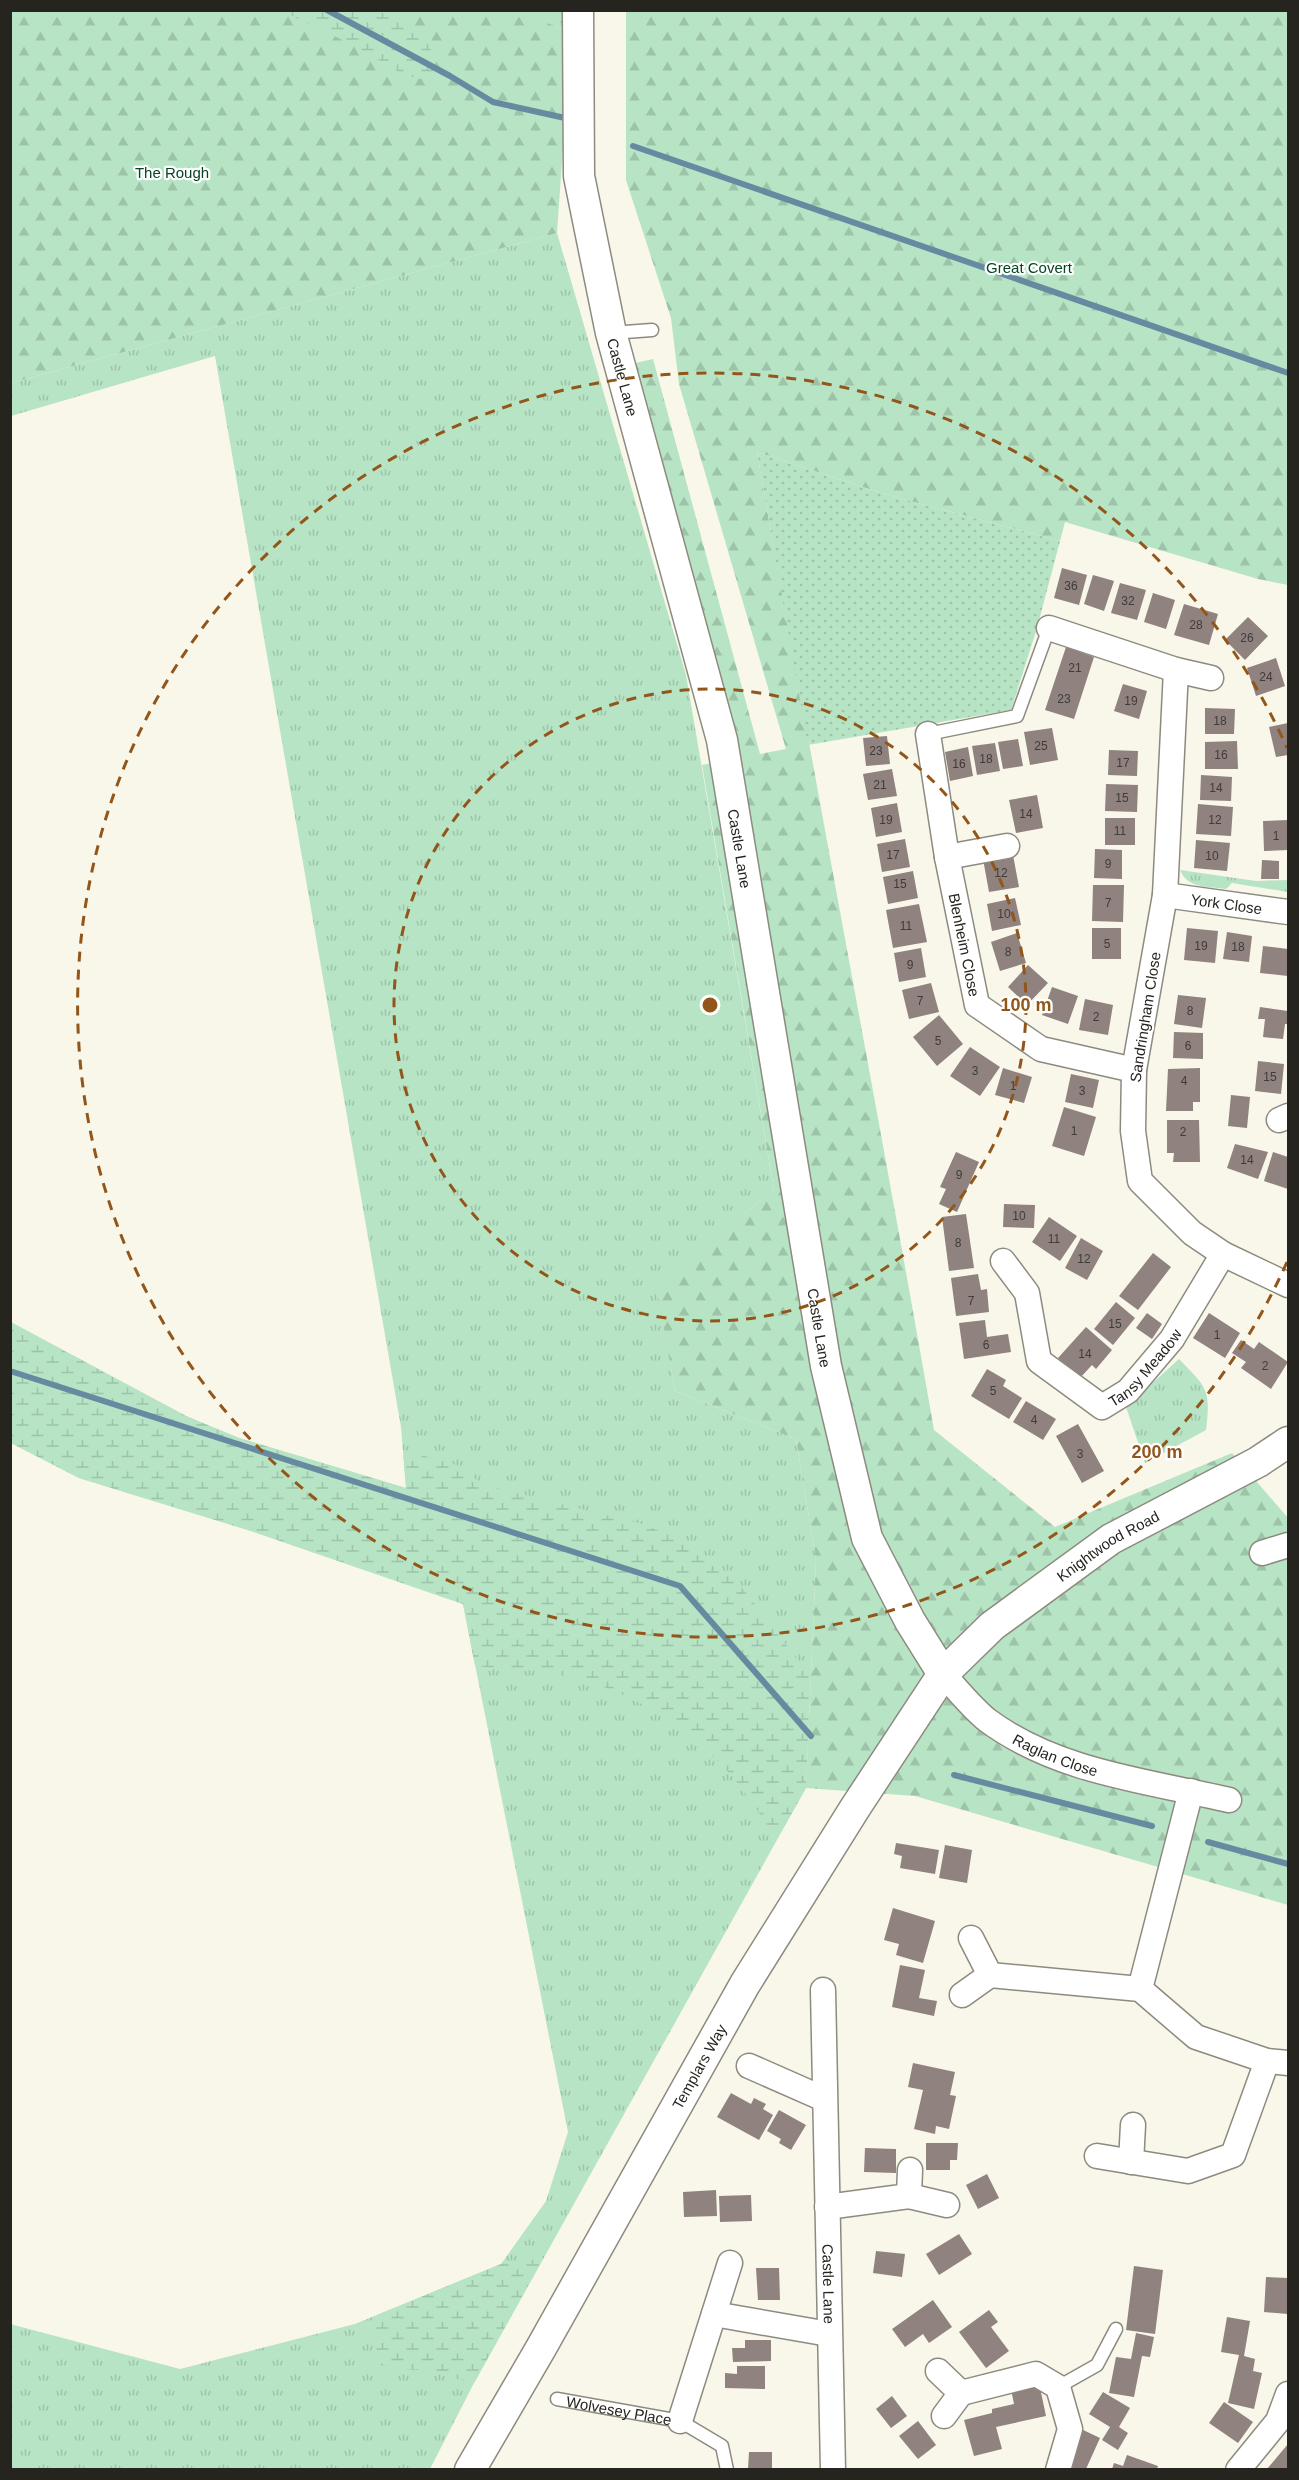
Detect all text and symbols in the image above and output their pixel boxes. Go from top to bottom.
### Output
park label: The Rough [135,164,209,181]
park label: Great Covert [986,259,1073,276]
street label: Castle Lane [604,336,642,418]
house number: 36 [1064,579,1078,593]
house number: 32 [1121,594,1135,608]
house number: 28 [1189,618,1203,632]
house number: 26 [1240,631,1254,645]
house number: 21 [1068,661,1082,675]
house number: 24 [1259,670,1273,684]
house number: 23 [1057,692,1071,706]
house number: 19 [1124,694,1138,708]
house number: 18 [1213,714,1227,728]
house number: 25 [1034,739,1048,753]
house number: 23 [869,744,883,758]
house number: 16 [1214,748,1228,762]
house number: 18 [979,752,993,766]
house number: 17 [1116,756,1130,770]
house number: 16 [952,757,966,771]
house number: 21 [873,778,887,792]
house number: 14 [1209,781,1223,795]
house number: 15 [1115,791,1129,805]
house number: 14 [1019,807,1033,821]
street label: Castle Lane [725,808,755,889]
house number: 19 [879,813,893,827]
house number: 12 [1208,813,1222,827]
house number: 11 [1114,824,1127,838]
house number: 1 [1273,829,1280,843]
house number: 17 [886,848,900,862]
house number: 10 [1205,849,1219,863]
house number: 9 [1105,857,1112,871]
house number: 12 [994,866,1008,880]
house number: 15 [893,877,907,891]
street label: York Close [1190,890,1263,917]
street label: Blenheim Close [946,892,984,998]
house number: 7 [1105,896,1112,910]
house number: 10 [997,907,1011,921]
house number: 11 [900,919,913,933]
house number: 5 [1104,937,1111,951]
house number: 19 [1194,939,1208,953]
house number: 18 [1231,940,1245,954]
house number: 8 [1005,945,1012,959]
street label: Sandringham Close [1126,951,1164,1083]
house number: 9 [907,958,914,972]
house number: 7 [917,994,924,1008]
centre of rings [700,995,720,1015]
text: 100 m [1000,995,1052,1015]
house number: 8 [1187,1004,1194,1018]
house number: 2 [1093,1010,1100,1024]
house number: 5 [935,1034,942,1048]
house number: 6 [1185,1039,1192,1053]
house number: 3 [972,1064,979,1078]
house number: 15 [1263,1070,1277,1084]
house number: 4 [1181,1074,1188,1088]
house number: 1 [1010,1079,1017,1093]
house number: 3 [1079,1084,1086,1098]
house number: 1 [1071,1124,1078,1138]
house number: 2 [1180,1125,1187,1139]
house number: 14 [1240,1153,1254,1167]
house number: 9 [956,1168,963,1182]
house number: 10 [1012,1209,1026,1223]
house number: 11 [1048,1232,1061,1246]
house number: 8 [955,1236,962,1250]
house number: 12 [1077,1252,1091,1266]
street label: Castle Lane [805,1287,835,1369]
house number: 7 [968,1294,975,1308]
house number: 15 [1108,1317,1122,1331]
street label: Tansy Meadow [1105,1326,1185,1410]
house number: 1 [1214,1328,1221,1342]
house number: 6 [983,1338,990,1352]
house number: 14 [1078,1347,1092,1361]
house number: 2 [1262,1359,1269,1373]
house number: 5 [990,1384,997,1398]
house number: 4 [1031,1413,1038,1427]
text: 200 m [1131,1442,1183,1462]
house number: 3 [1077,1447,1084,1461]
street label: Knightwood Road [1053,1507,1162,1585]
street label: Raglan Close [1010,1730,1100,1779]
street label: Templars Way [668,2021,730,2112]
street label: Castle Lane [820,2244,838,2324]
street label: Wolvesey Place [565,2392,673,2428]

